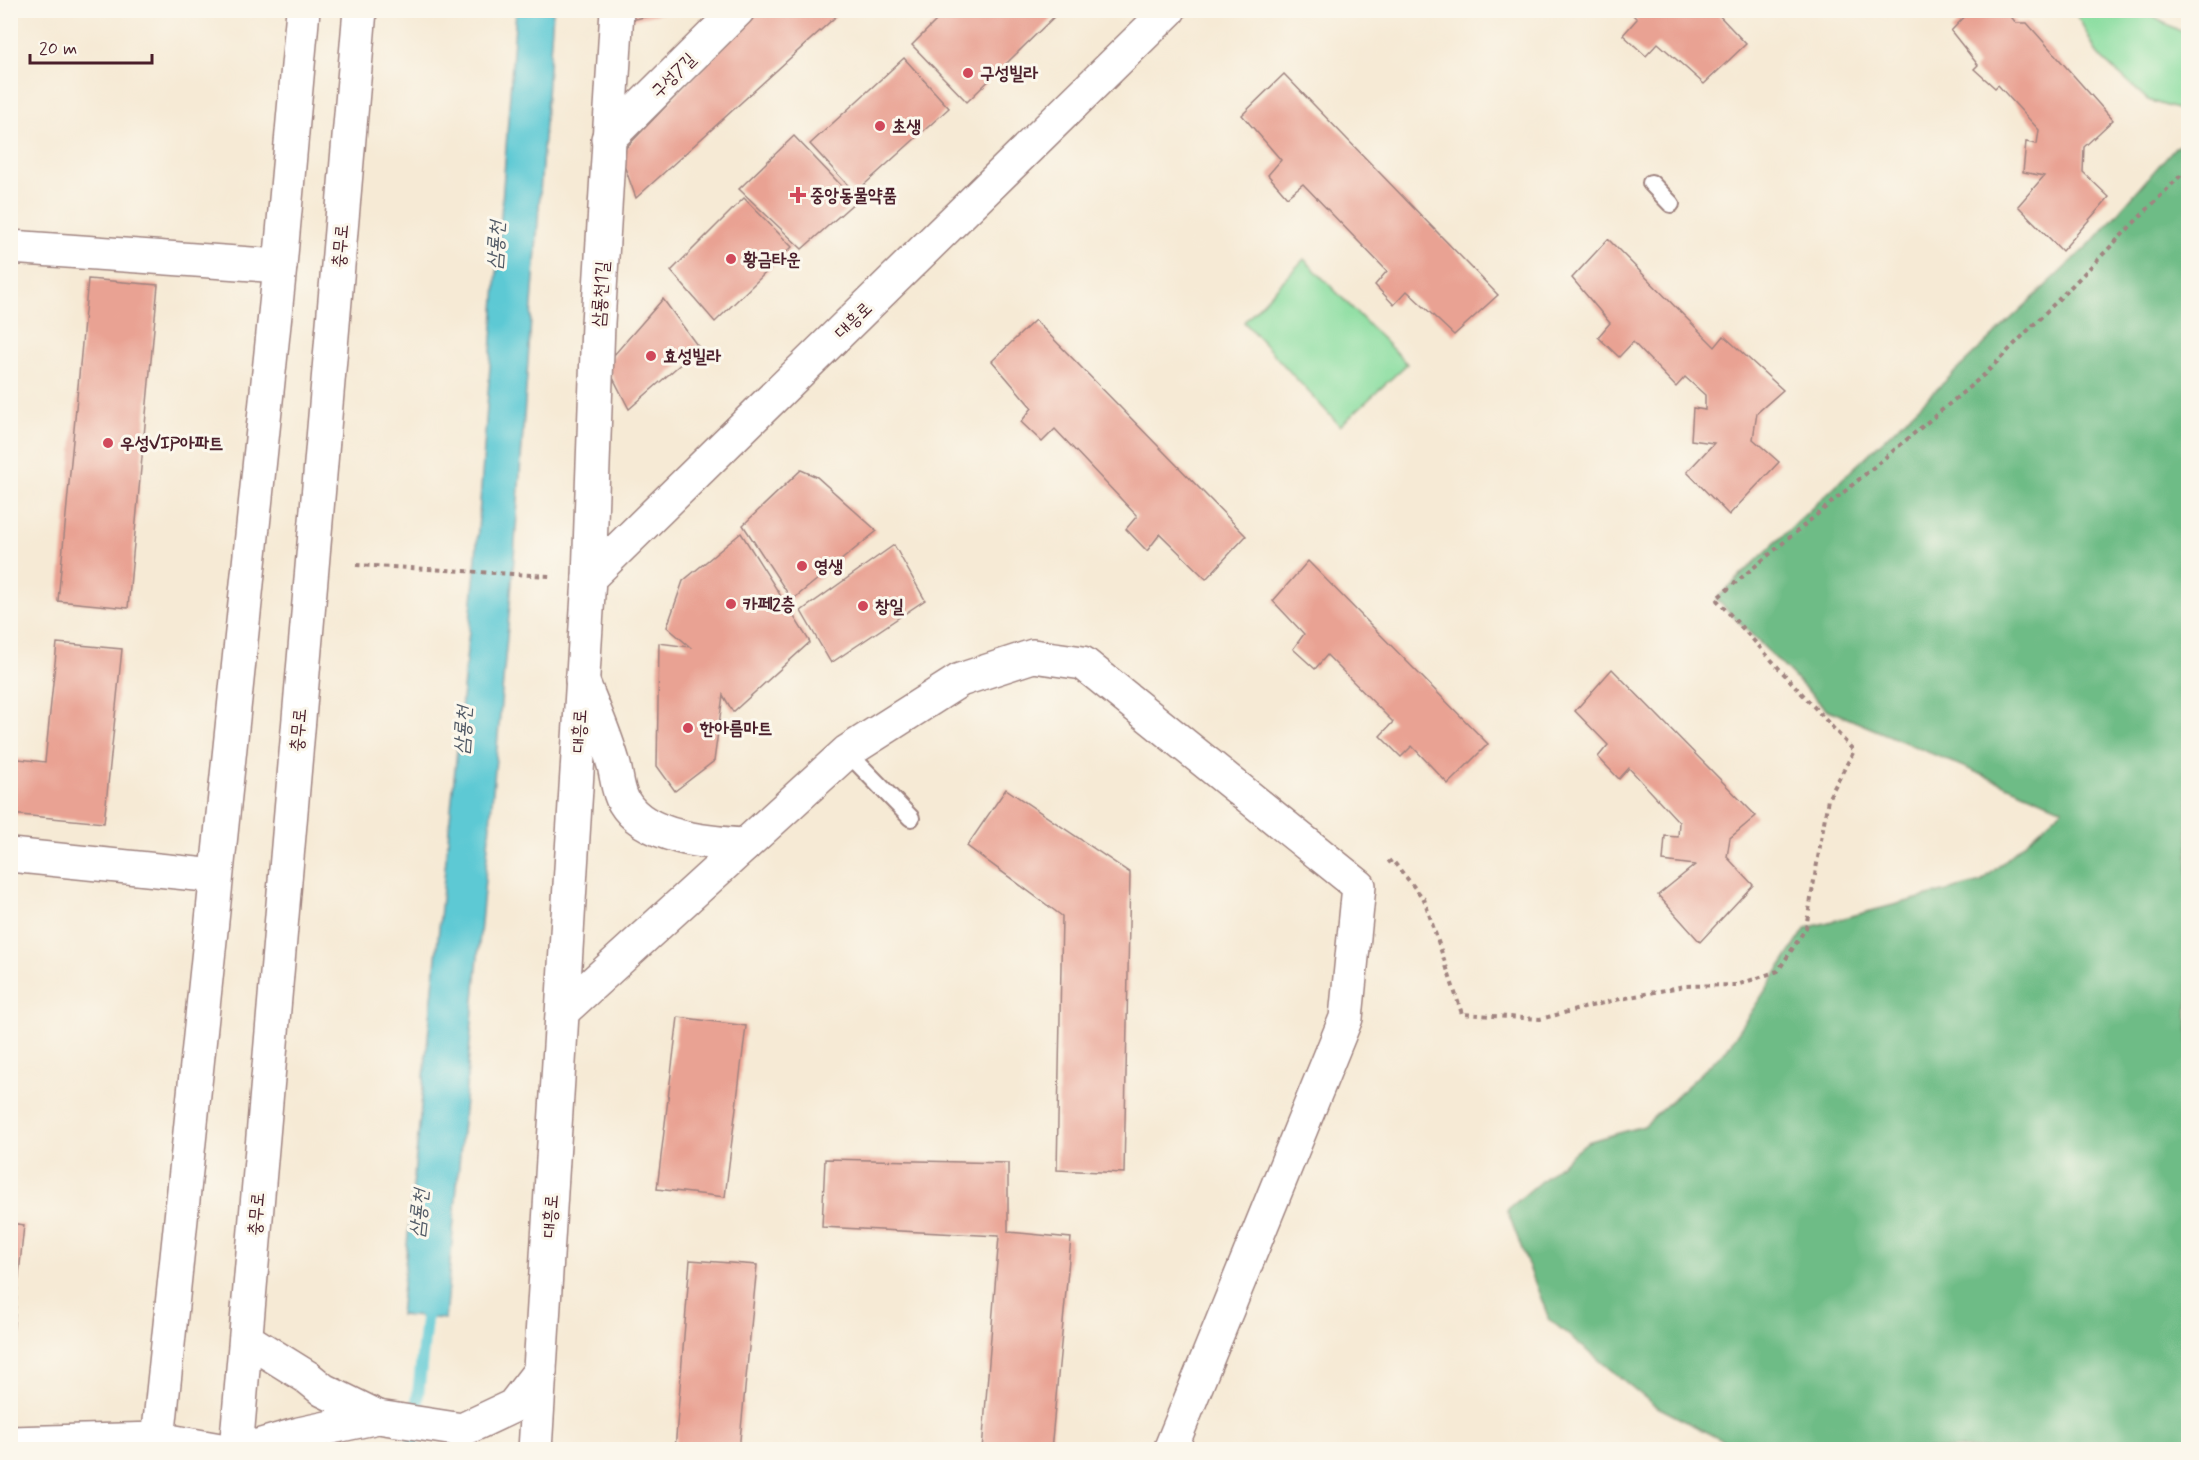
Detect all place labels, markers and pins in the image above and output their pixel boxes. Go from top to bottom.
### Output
place label: 구성빌라 [980,62,1038,86]
marker: 구성빌라 [961,66,975,80]
place label: 초생 [892,115,921,139]
marker: 초생 [873,119,887,133]
place label: 중앙동물약품 [810,184,897,208]
marker: 중앙동물약품 [791,188,805,202]
place label: 황금타운 [743,248,801,272]
marker: 황금타운 [724,252,738,266]
place label: 효성빌라 [663,345,721,369]
marker: 효성빌라 [644,349,658,363]
place label: 우성VIP아파트 [120,432,224,456]
marker: 우성VIP아파트 [101,436,115,450]
place label: 영생 [814,555,843,579]
marker: 영생 [795,559,809,573]
place label: 카페2층 [743,593,795,617]
place label: 창일 [875,595,904,619]
marker: 카페2층 [724,597,738,611]
marker: 창일 [856,599,870,613]
place label: 한아름마트 [699,717,772,741]
marker: 한아름마트 [681,721,695,735]

